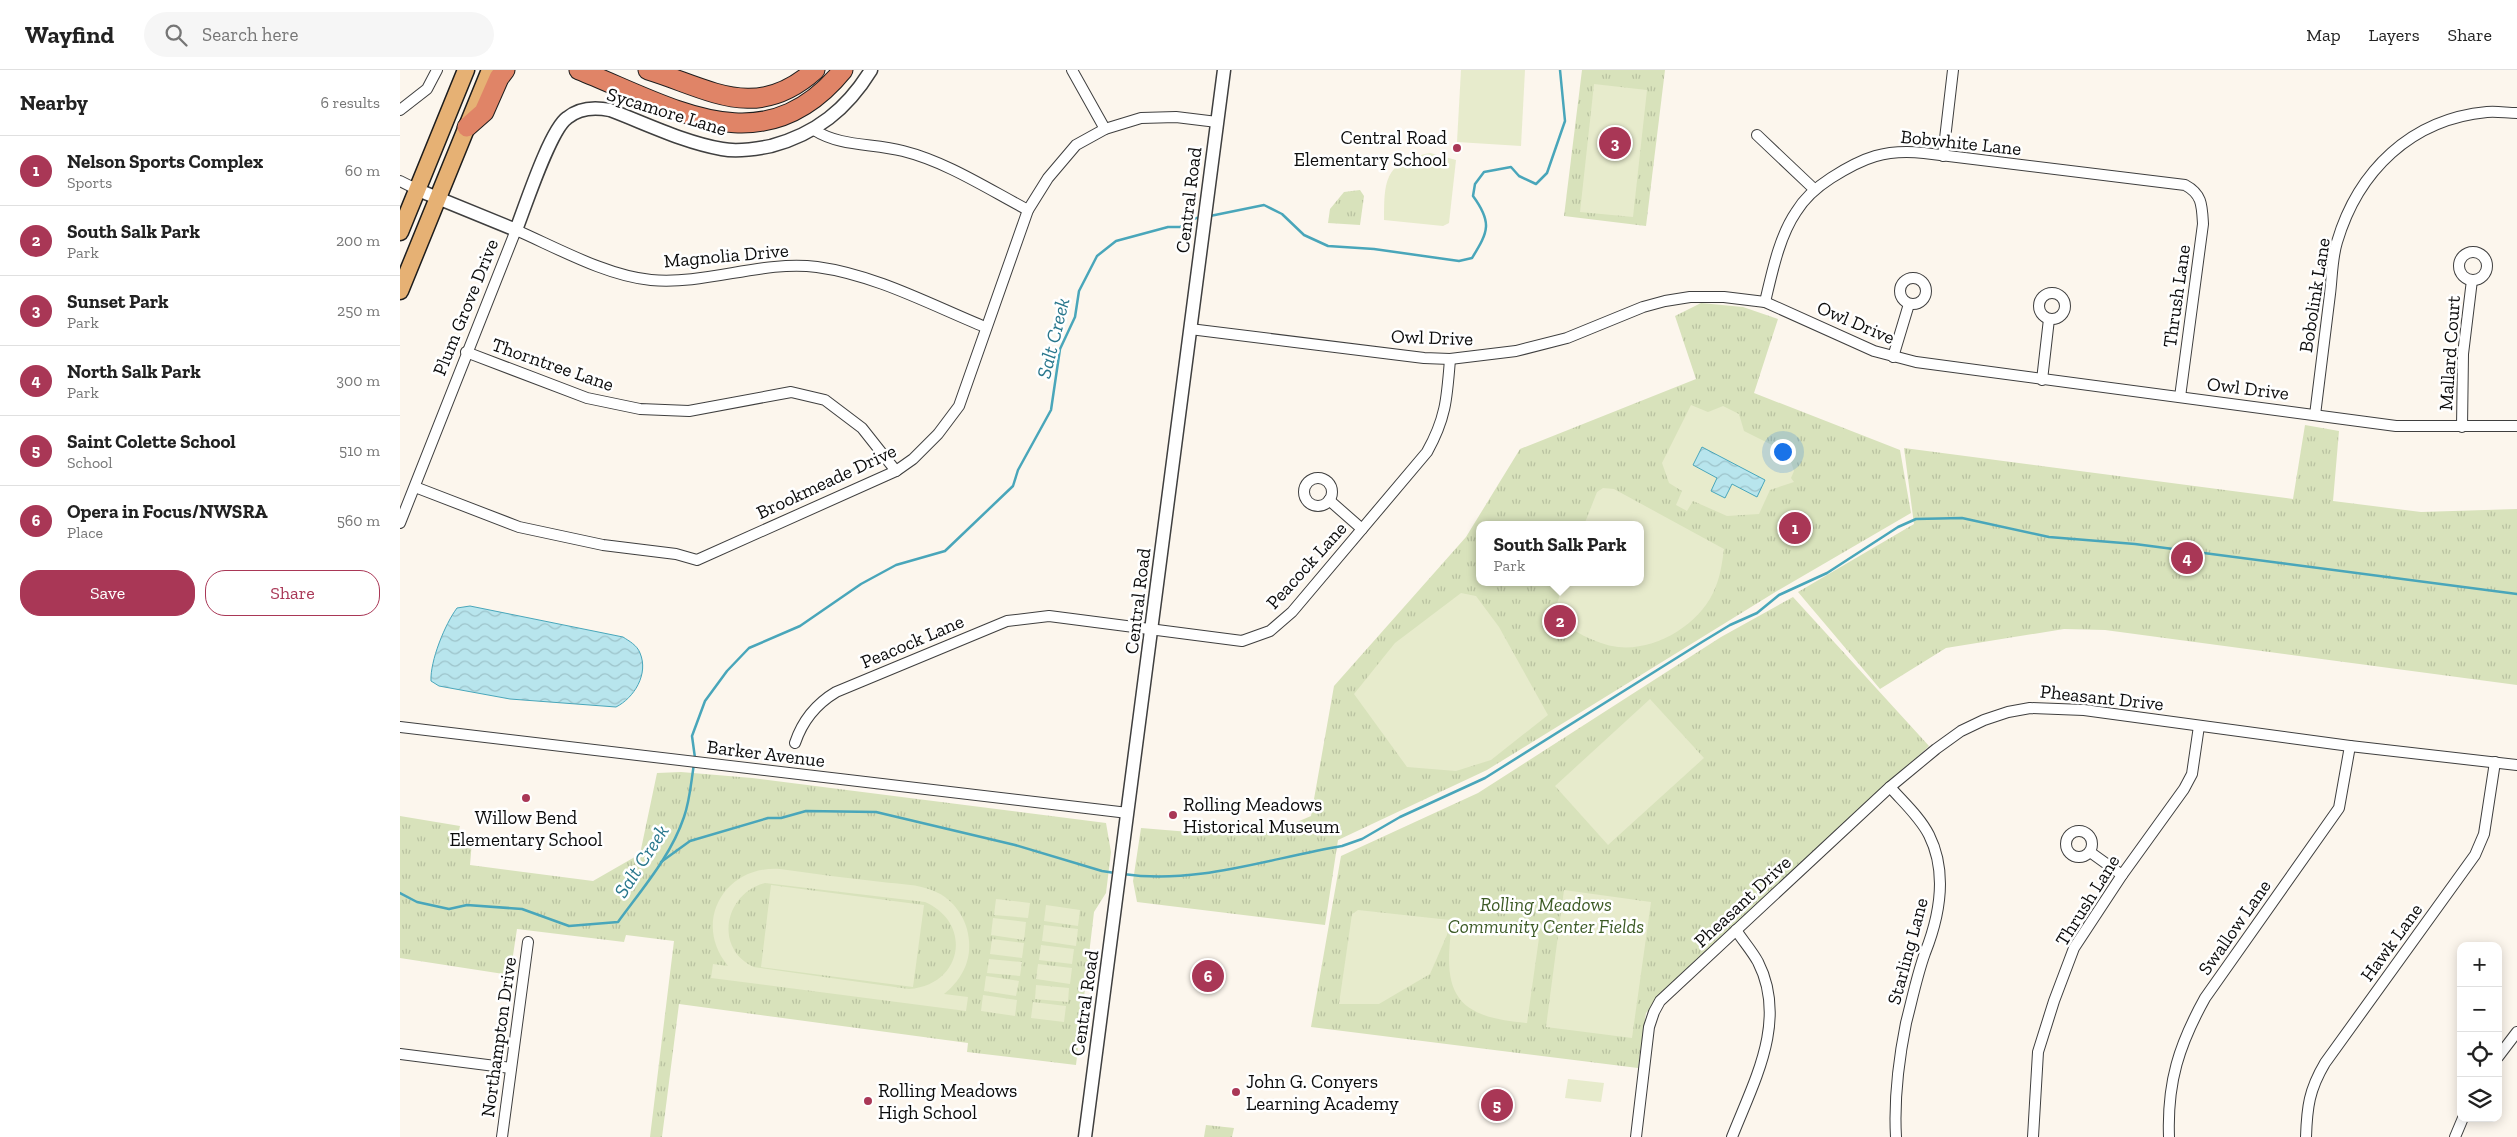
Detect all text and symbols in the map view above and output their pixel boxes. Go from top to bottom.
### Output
search box [144,12,494,57]
text: Wayfind [25,20,114,49]
icon: search [162,21,190,49]
text: Search here [202,23,298,46]
text: Map [2306,24,2341,46]
text: Layers [2369,24,2420,46]
text: Share [2448,24,2492,46]
street label: Sycamore Lane [604,82,730,141]
text: Nearby [20,90,88,115]
text: 6 results [320,93,380,112]
pin: 3 [1599,124,1631,162]
street label: Bobwhite Lane [1899,125,2022,160]
place label: Central Road Elementary School [1294,126,1448,171]
marker: Central Road Elementary School [1451,142,1463,154]
street label: Central Road [1171,145,1206,254]
text: Nelson Sports Complex [67,150,263,173]
text: 1 [33,161,39,180]
text: 60 m [345,161,380,180]
text: Sports [67,173,112,192]
text: South Salk Park [67,220,200,243]
text: 2 [32,231,40,250]
text: 200 m [336,231,380,250]
street label: Plum Grove Drive [428,236,503,379]
street label: Bobolink Lane [2294,236,2335,354]
street label: Magnolia Drive [663,239,790,272]
text: Park [67,243,99,262]
street label: Thrush Lane [2158,243,2195,349]
text: Sunset Park [67,290,169,313]
water label: Salt Creek [1031,295,1075,381]
street label: Mallard Court [2434,295,2465,411]
street label: Owl Drive [1813,296,1898,349]
text: 3 [32,301,40,320]
text: 250 m [337,301,380,320]
text: Park [67,313,99,332]
street label: Owl Drive [1390,325,1474,350]
street label: Thorntree Lane [489,333,617,396]
text: North Salk Park [67,360,201,383]
text: 4 [31,371,41,390]
text: 300 m [336,371,380,390]
street label: Owl Drive [2206,372,2290,405]
text: Park [67,383,99,402]
text: Saint Colette School [67,430,236,453]
street label: Brookmeade Drive [753,439,900,524]
your location [1770,439,1796,465]
text: 5 [32,441,40,460]
text: 510 m [339,441,380,460]
text: School [67,453,113,472]
text: Opera in Focus/NWSRA [67,500,268,523]
pin: 1 [1779,509,1811,547]
text: 6 [32,511,40,530]
text: 560 m [337,511,380,530]
street label: Peacock Lane [1261,517,1352,614]
popup [1476,521,1644,586]
text: Place [67,523,103,542]
text: South Salk Park [1493,533,1627,556]
pin: 4 [2171,539,2203,577]
street label: Central Road [1120,546,1155,655]
text: Park [1493,556,1525,575]
button: Save [20,570,195,616]
button: Share [205,570,380,616]
pin: 2 [1544,602,1576,640]
street label: Peacock Lane [857,609,967,673]
street label: Pheasant Drive [2039,680,2165,715]
street label: Barker Avenue [706,735,826,772]
marker: Willow Bend Elementary School [520,792,532,804]
place label: Rolling Meadows Historical Museum [1183,793,1340,838]
place label: Willow Bend Elementary School [449,806,603,851]
marker: Rolling Meadows Historical Museum [1167,809,1179,821]
water label: Salt Creek [608,820,674,902]
street label: Thrush Lane [2050,850,2125,950]
street label: Pheasant Drive [1689,851,1796,952]
street label: Swallow Lane [2193,875,2276,979]
park label: Rolling Meadows Community Center Fields [1448,893,1644,938]
street label: Starling Lane [1882,895,1933,1007]
street label: Hawk Lane [2355,899,2427,986]
map controls [2457,942,2502,1122]
button: + [2457,942,2502,987]
street label: Central Road [1066,948,1103,1057]
street label: Northampton Drive [476,955,521,1119]
pin: 6 [1192,957,1224,995]
button: − [2457,987,2502,1032]
button: locate [2457,1032,2502,1077]
place label: John G. Conyers Learning Academy [1246,1070,1399,1115]
button: layers [2457,1077,2502,1122]
place label: Rolling Meadows High School [878,1079,1017,1124]
marker: John G. Conyers Learning Academy [1230,1086,1242,1098]
pin: 5 [1481,1086,1513,1124]
marker: Rolling Meadows High School [862,1095,874,1107]

